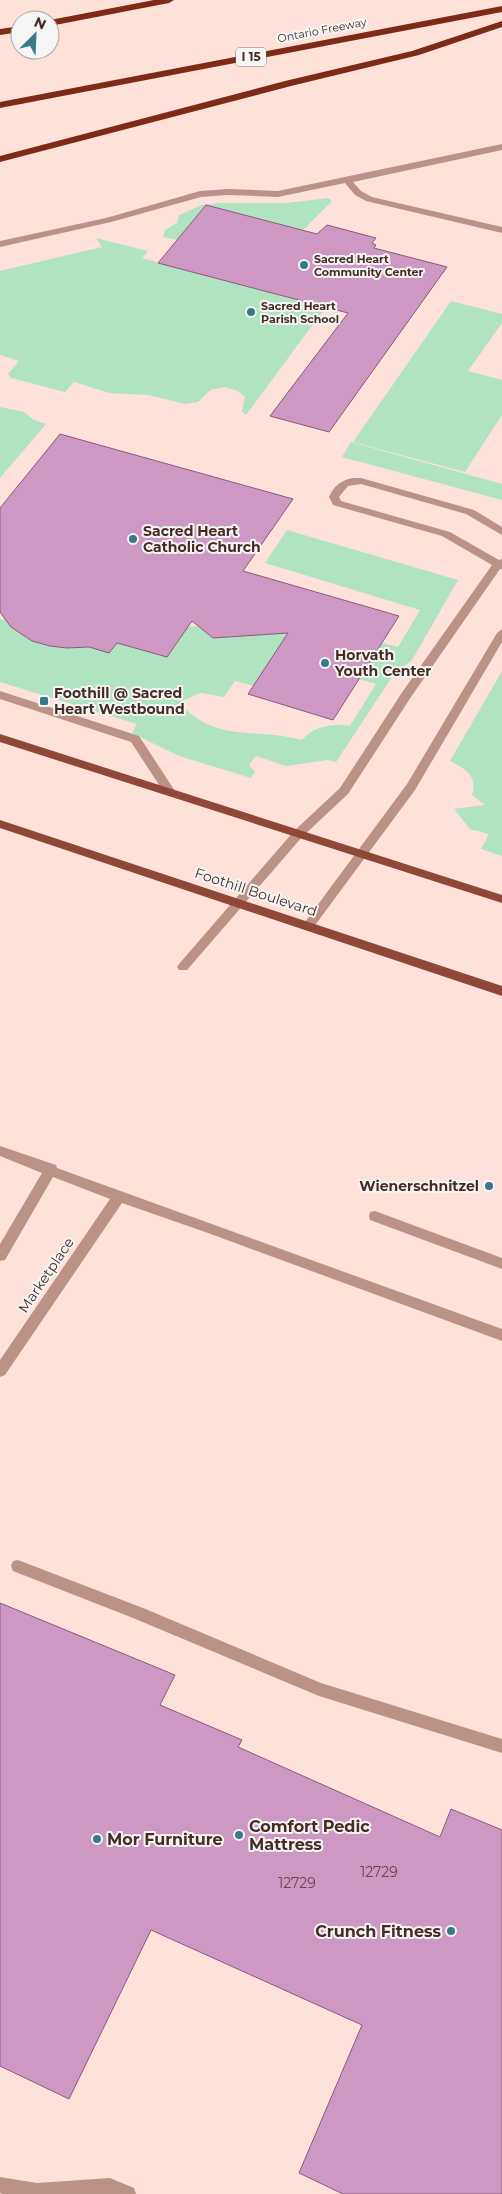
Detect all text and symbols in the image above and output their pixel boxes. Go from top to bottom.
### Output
north arrow [10,10,60,60]
text: N [31,13,49,34]
street label: Ontario Freeway [276,14,368,46]
road number: I 15 [236,48,266,66]
place label: Sacred Heart Community Center [314,252,424,279]
marker: Sacred Heart Community Center [298,259,310,271]
place label: Sacred Heart Parish School [261,299,339,326]
marker: Sacred Heart Parish School [245,306,257,318]
place label: Sacred Heart Catholic Church [143,522,261,556]
marker: Sacred Heart Catholic Church [127,533,139,545]
place label: Horvath Youth Center [334,646,431,680]
marker: Horvath Youth Center [319,657,331,669]
place label: Foothill @ Sacred Heart Westbound [54,684,185,718]
marker: Foothill @ Sacred Heart Westbound [38,695,50,707]
street label: Foothill Boulevard [193,864,319,920]
place label: Wienerschnitzel [359,1177,479,1195]
marker: Wienerschnitzel [483,1180,495,1192]
street label: Marketplace [14,1234,78,1316]
place label: Comfort Pedic Mattress [249,1817,370,1854]
marker: Comfort Pedic Mattress [233,1829,245,1841]
place label: Mor Furniture [107,1830,223,1849]
marker: Mor Furniture [91,1833,103,1845]
house number: 12729 [360,1863,398,1881]
house number: 12729 [278,1874,316,1892]
place label: Crunch Fitness [315,1922,441,1941]
marker: Crunch Fitness [445,1925,457,1937]

